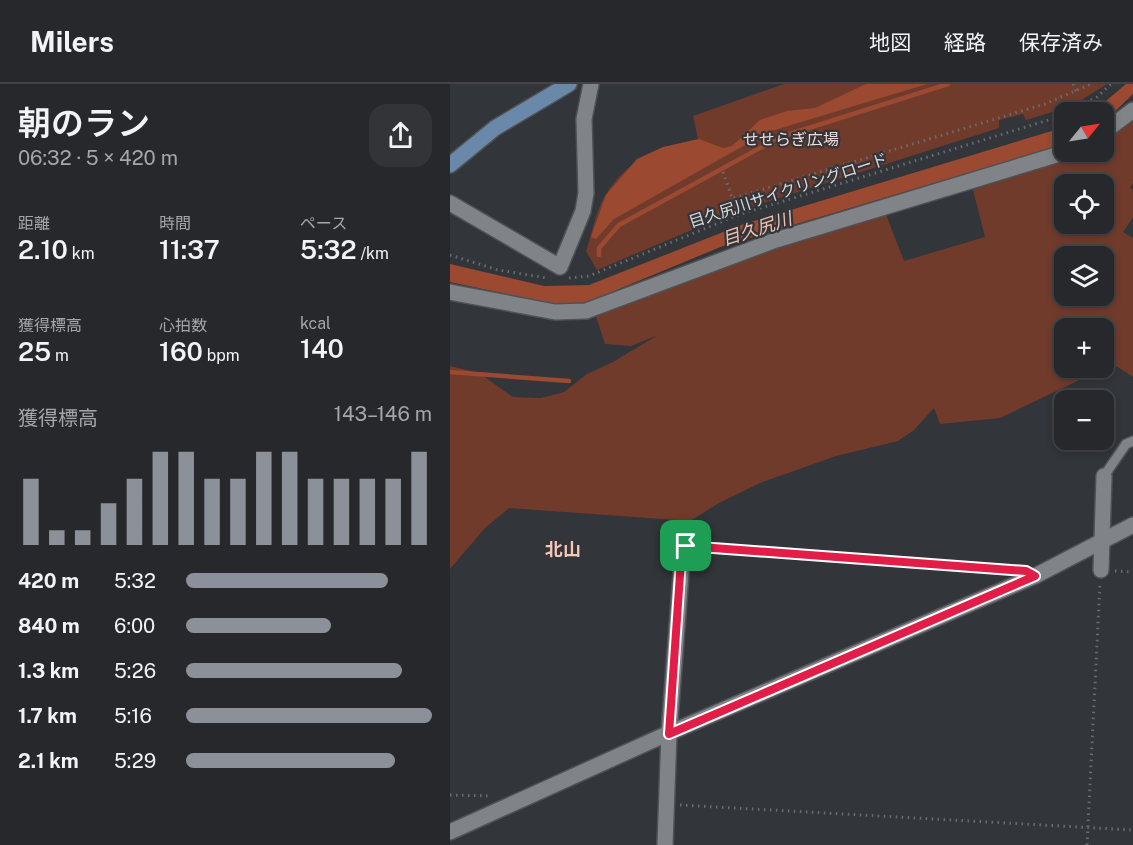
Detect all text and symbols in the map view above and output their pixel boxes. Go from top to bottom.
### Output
text: Milers [30,25,114,58]
text: 地図 [869,30,911,55]
text: 経路 [944,30,986,55]
text: 保存済み [1019,30,1103,55]
north arrow [1054,102,1114,162]
map controls [1054,102,1114,450]
text: 朝のラン [18,104,150,142]
button: share [369,104,432,167]
park label: せせらぎ広場 [743,130,839,149]
text: 06:32 · 5 × 420 m [18,146,178,170]
street label: 目久尻川サイクリングロード [686,149,890,231]
button: locate [1054,174,1114,234]
water label: 目久尻川 [719,208,795,250]
text: 距離 [18,214,50,233]
text: 時間 [159,214,191,233]
text: ペース [300,214,347,233]
text: 2.10 [18,234,68,265]
text: 11:37 [159,234,220,265]
text: 5:32 [300,234,357,265]
text: km [68,244,95,263]
text: /km [357,244,389,263]
button: layers [1054,246,1114,306]
text: kcal [300,314,331,333]
text: 獲得標高 [18,316,82,335]
text: 心拍数 [159,316,207,335]
button: + [1054,318,1114,378]
text: 140 [300,333,344,364]
text: 25 [18,336,51,367]
text: 160 [159,336,203,367]
text: m [51,346,69,365]
text: bpm [203,346,240,365]
button: − [1054,390,1114,450]
text: 143–146 m [334,402,432,426]
text: 獲得標高 [18,406,98,430]
pin [660,520,711,571]
icon: arrive [669,529,702,562]
district label: 北山 [545,539,581,560]
text: 420 m [18,569,79,593]
text: 5:32 [114,569,156,593]
text: 840 m [18,614,80,638]
text: 6:00 [114,614,155,638]
text: 1.3 km [18,659,79,683]
text: 5:26 [114,659,156,683]
text: 1.7 km [18,704,77,728]
text: 5:16 [114,704,152,728]
text: 2.1 km [18,749,79,773]
text: 5:29 [114,749,156,773]

